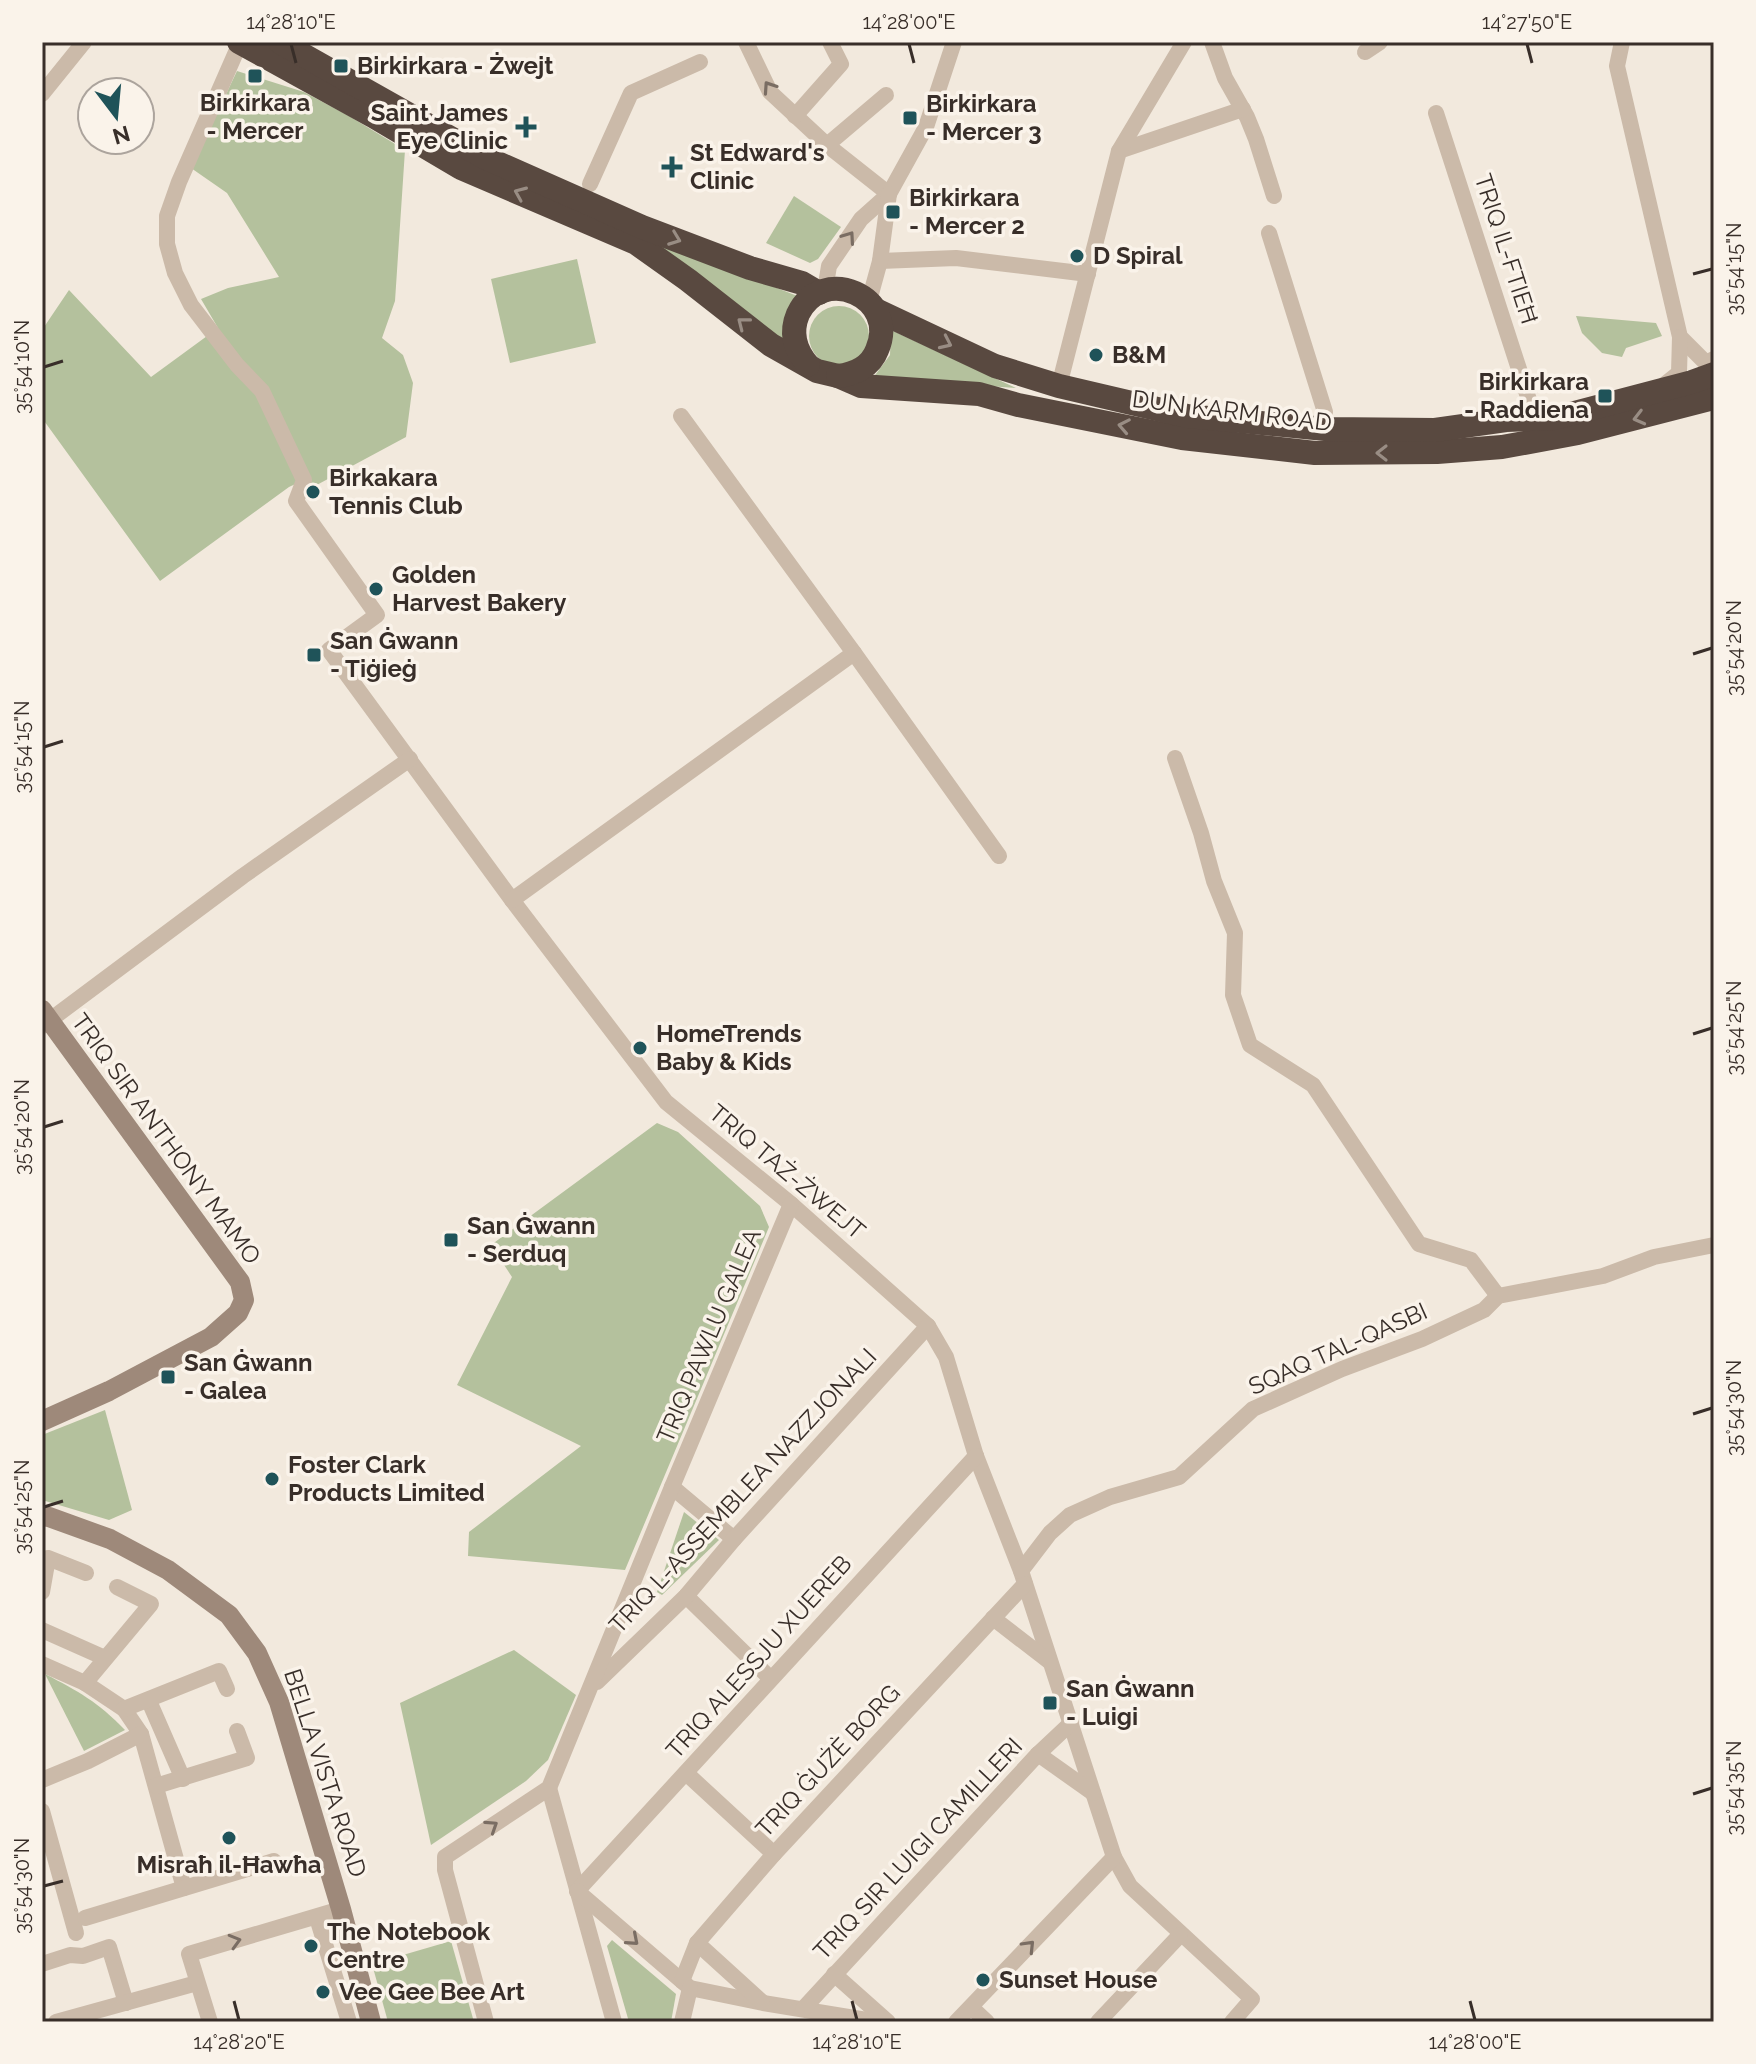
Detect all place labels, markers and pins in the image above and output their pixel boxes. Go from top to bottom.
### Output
place label: Birkirkara - Żwejt [357,51,553,80]
marker: Birkirkara - Żwejt [332,57,350,75]
marker: Birkirkara - Mercer [246,67,264,85]
place label: Birkirkara - Mercer [200,88,311,145]
place label: Birkirkara - Mercer 3 [926,89,1042,146]
place label: Saint James Eye Clinic [371,98,508,155]
marker: Birkirkara - Mercer 3 [901,109,919,127]
marker: Saint James Eye Clinic [515,116,537,138]
place label: St Edward's Clinic [690,138,825,195]
marker: St Edward's Clinic [661,156,683,178]
place label: Birkirkara - Mercer 2 [909,183,1025,240]
marker: Birkirkara - Mercer 2 [884,203,902,221]
place label: D Spiral [1093,241,1183,270]
marker: D Spiral [1068,247,1086,265]
place label: B&M [1112,340,1166,369]
marker: B&M [1087,346,1105,364]
place label: Birkirkara - Raddiena [1464,367,1589,424]
marker: Birkirkara - Raddiena [1596,387,1614,405]
place label: Birkakara Tennis Club [329,463,463,520]
marker: Birkakara Tennis Club [304,483,322,501]
place label: Golden Harvest Bakery [392,560,566,617]
marker: Golden Harvest Bakery [367,580,385,598]
place label: San Ġwann - Tiġieġ [330,626,458,683]
marker: San Ġwann - Tiġieġ [305,646,323,664]
place label: HomeTrends Baby & Kids [656,1019,802,1076]
marker: HomeTrends Baby & Kids [631,1039,649,1057]
place label: San Ġwann - Serduq [467,1211,595,1268]
marker: San Ġwann - Serduq [442,1231,460,1249]
place label: San Ġwann - Galea [184,1348,312,1405]
marker: San Ġwann - Galea [159,1368,177,1386]
place label: Foster Clark Products Limited [288,1450,485,1507]
marker: Foster Clark Products Limited [263,1470,281,1488]
place label: San Ġwann - Luigi [1066,1674,1194,1731]
marker: San Ġwann - Luigi [1041,1694,1059,1712]
marker: Misraħ il-Ħawħa [220,1829,238,1847]
place label: Misraħ il-Ħawħa [136,1850,322,1879]
place label: The Notebook Centre [327,1917,491,1974]
marker: The Notebook Centre [302,1937,320,1955]
place label: Sunset House [999,1965,1157,1994]
marker: Sunset House [974,1971,992,1989]
place label: Vee Gee Bee Art [339,1977,525,2006]
marker: Vee Gee Bee Art [314,1983,332,2001]

